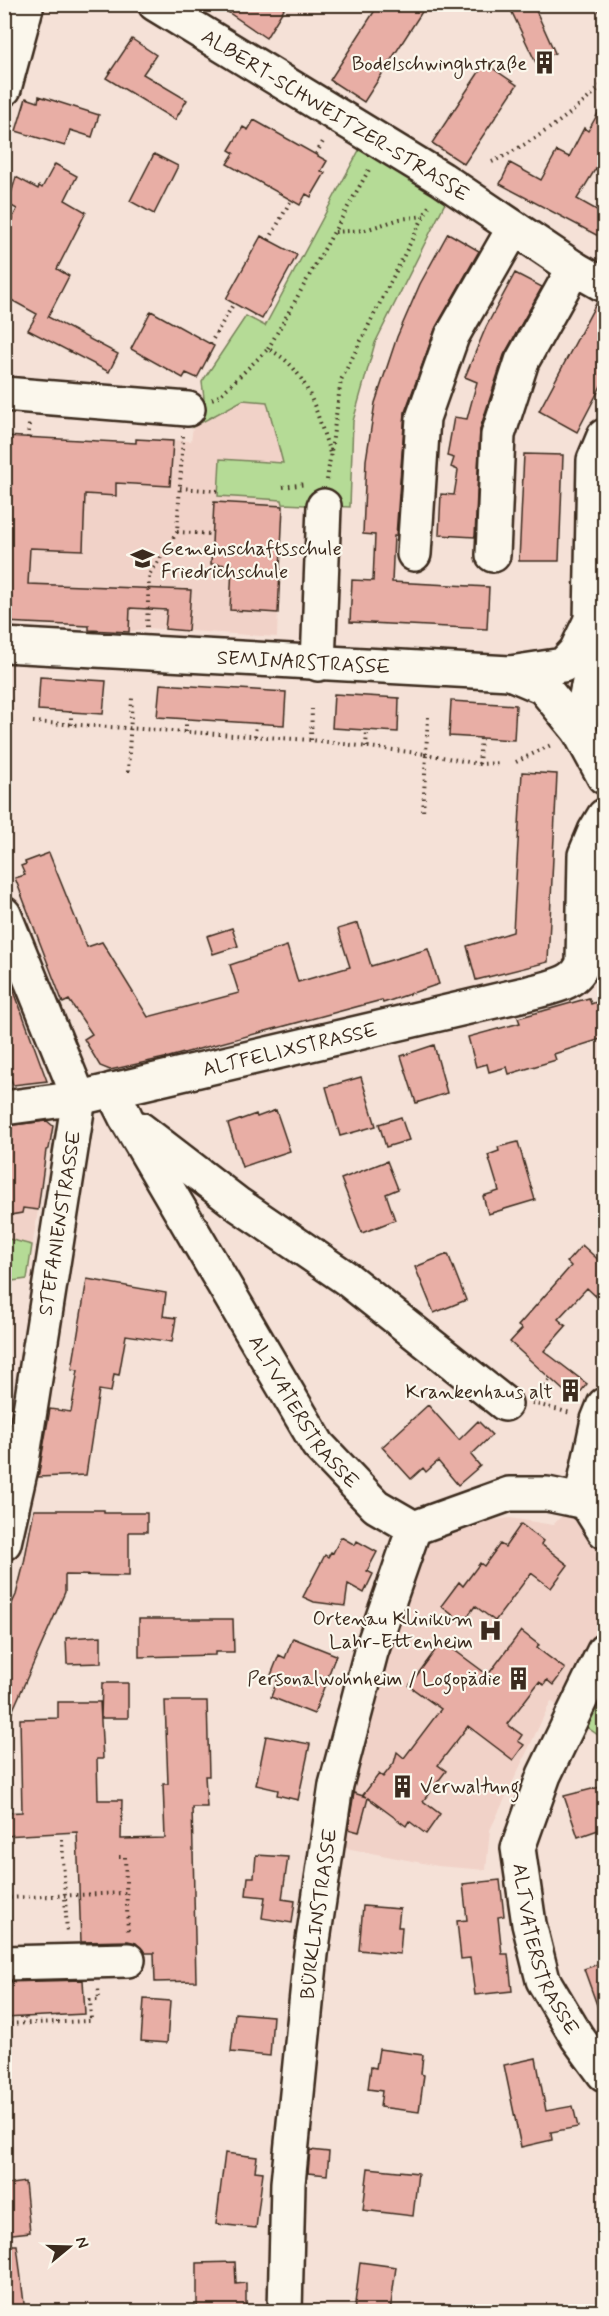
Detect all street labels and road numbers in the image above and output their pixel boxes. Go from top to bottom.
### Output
street label: ALBERT-SCHWEITZER-STRASSE [196,24,474,209]
street label: SEMINARSTRASSE [216,645,391,681]
street label: ALTFELIXSTRASSE [200,1017,380,1084]
street label: STEFANIENSTRASSE [32,1129,88,1318]
street label: ALTVATERSTRASSE [241,1330,364,1495]
street label: BÜRKLINSTRASSE [295,1827,344,2001]
street label: ALTVATERSTRASSE [505,1862,585,2041]

